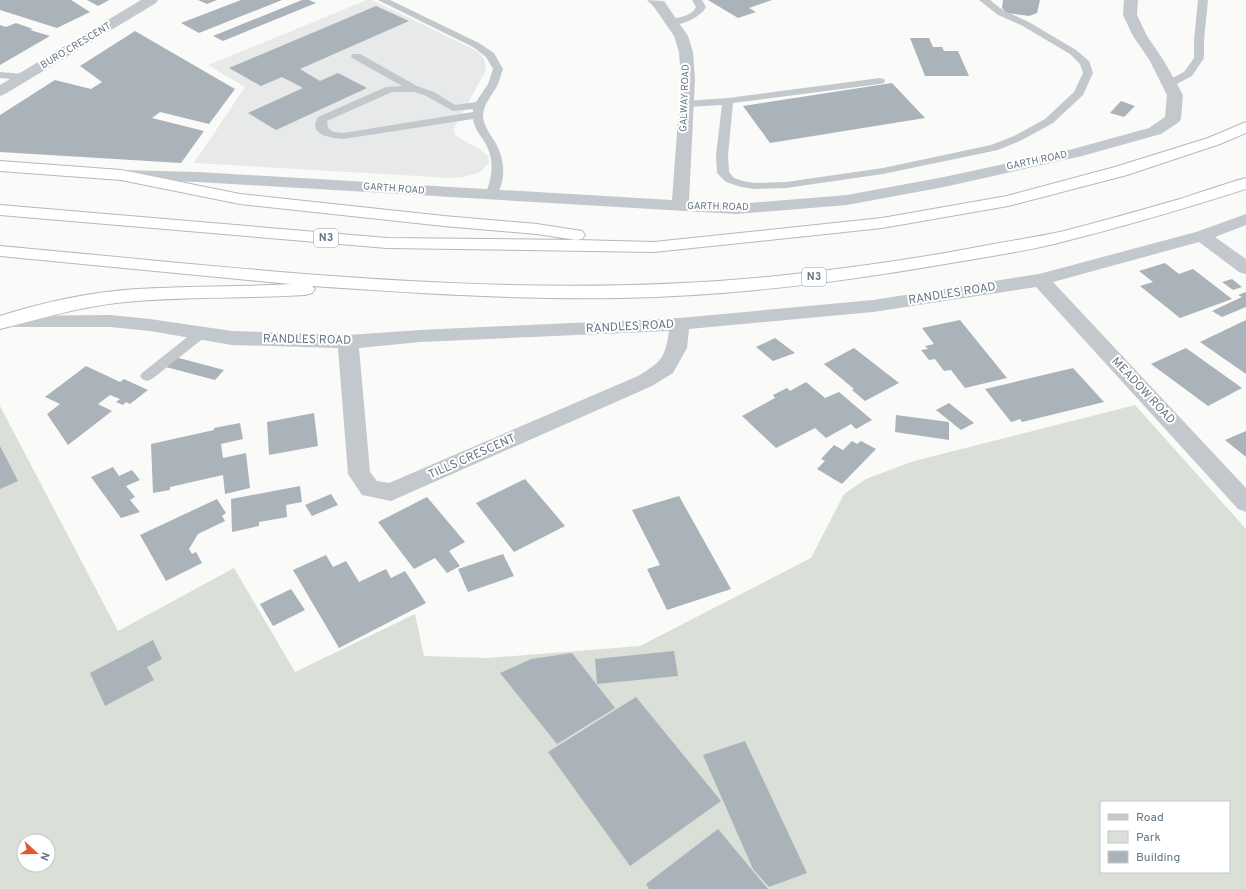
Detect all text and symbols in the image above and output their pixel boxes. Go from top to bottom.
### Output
street label: BURO CRESCENT [38,20,114,72]
street label: GALWAY ROAD [677,64,693,132]
street label: GARTH ROAD [1005,148,1069,174]
street label: GARTH ROAD [363,180,425,198]
street label: GARTH ROAD [687,200,749,214]
road number: N3 [314,229,338,247]
road number: N3 [802,268,826,286]
street label: RANDLES ROAD [907,279,997,309]
street label: RANDLES ROAD [586,317,674,337]
street label: RANDLES ROAD [263,331,351,349]
street label: MEADOW ROAD [1108,354,1178,428]
street label: TILLS CRESCENT [426,431,518,483]
legend [1100,801,1230,873]
text: Road [1136,810,1164,826]
text: Park [1136,830,1161,846]
north arrow [16,833,56,873]
text: N [36,850,52,862]
text: Building [1136,850,1180,866]

